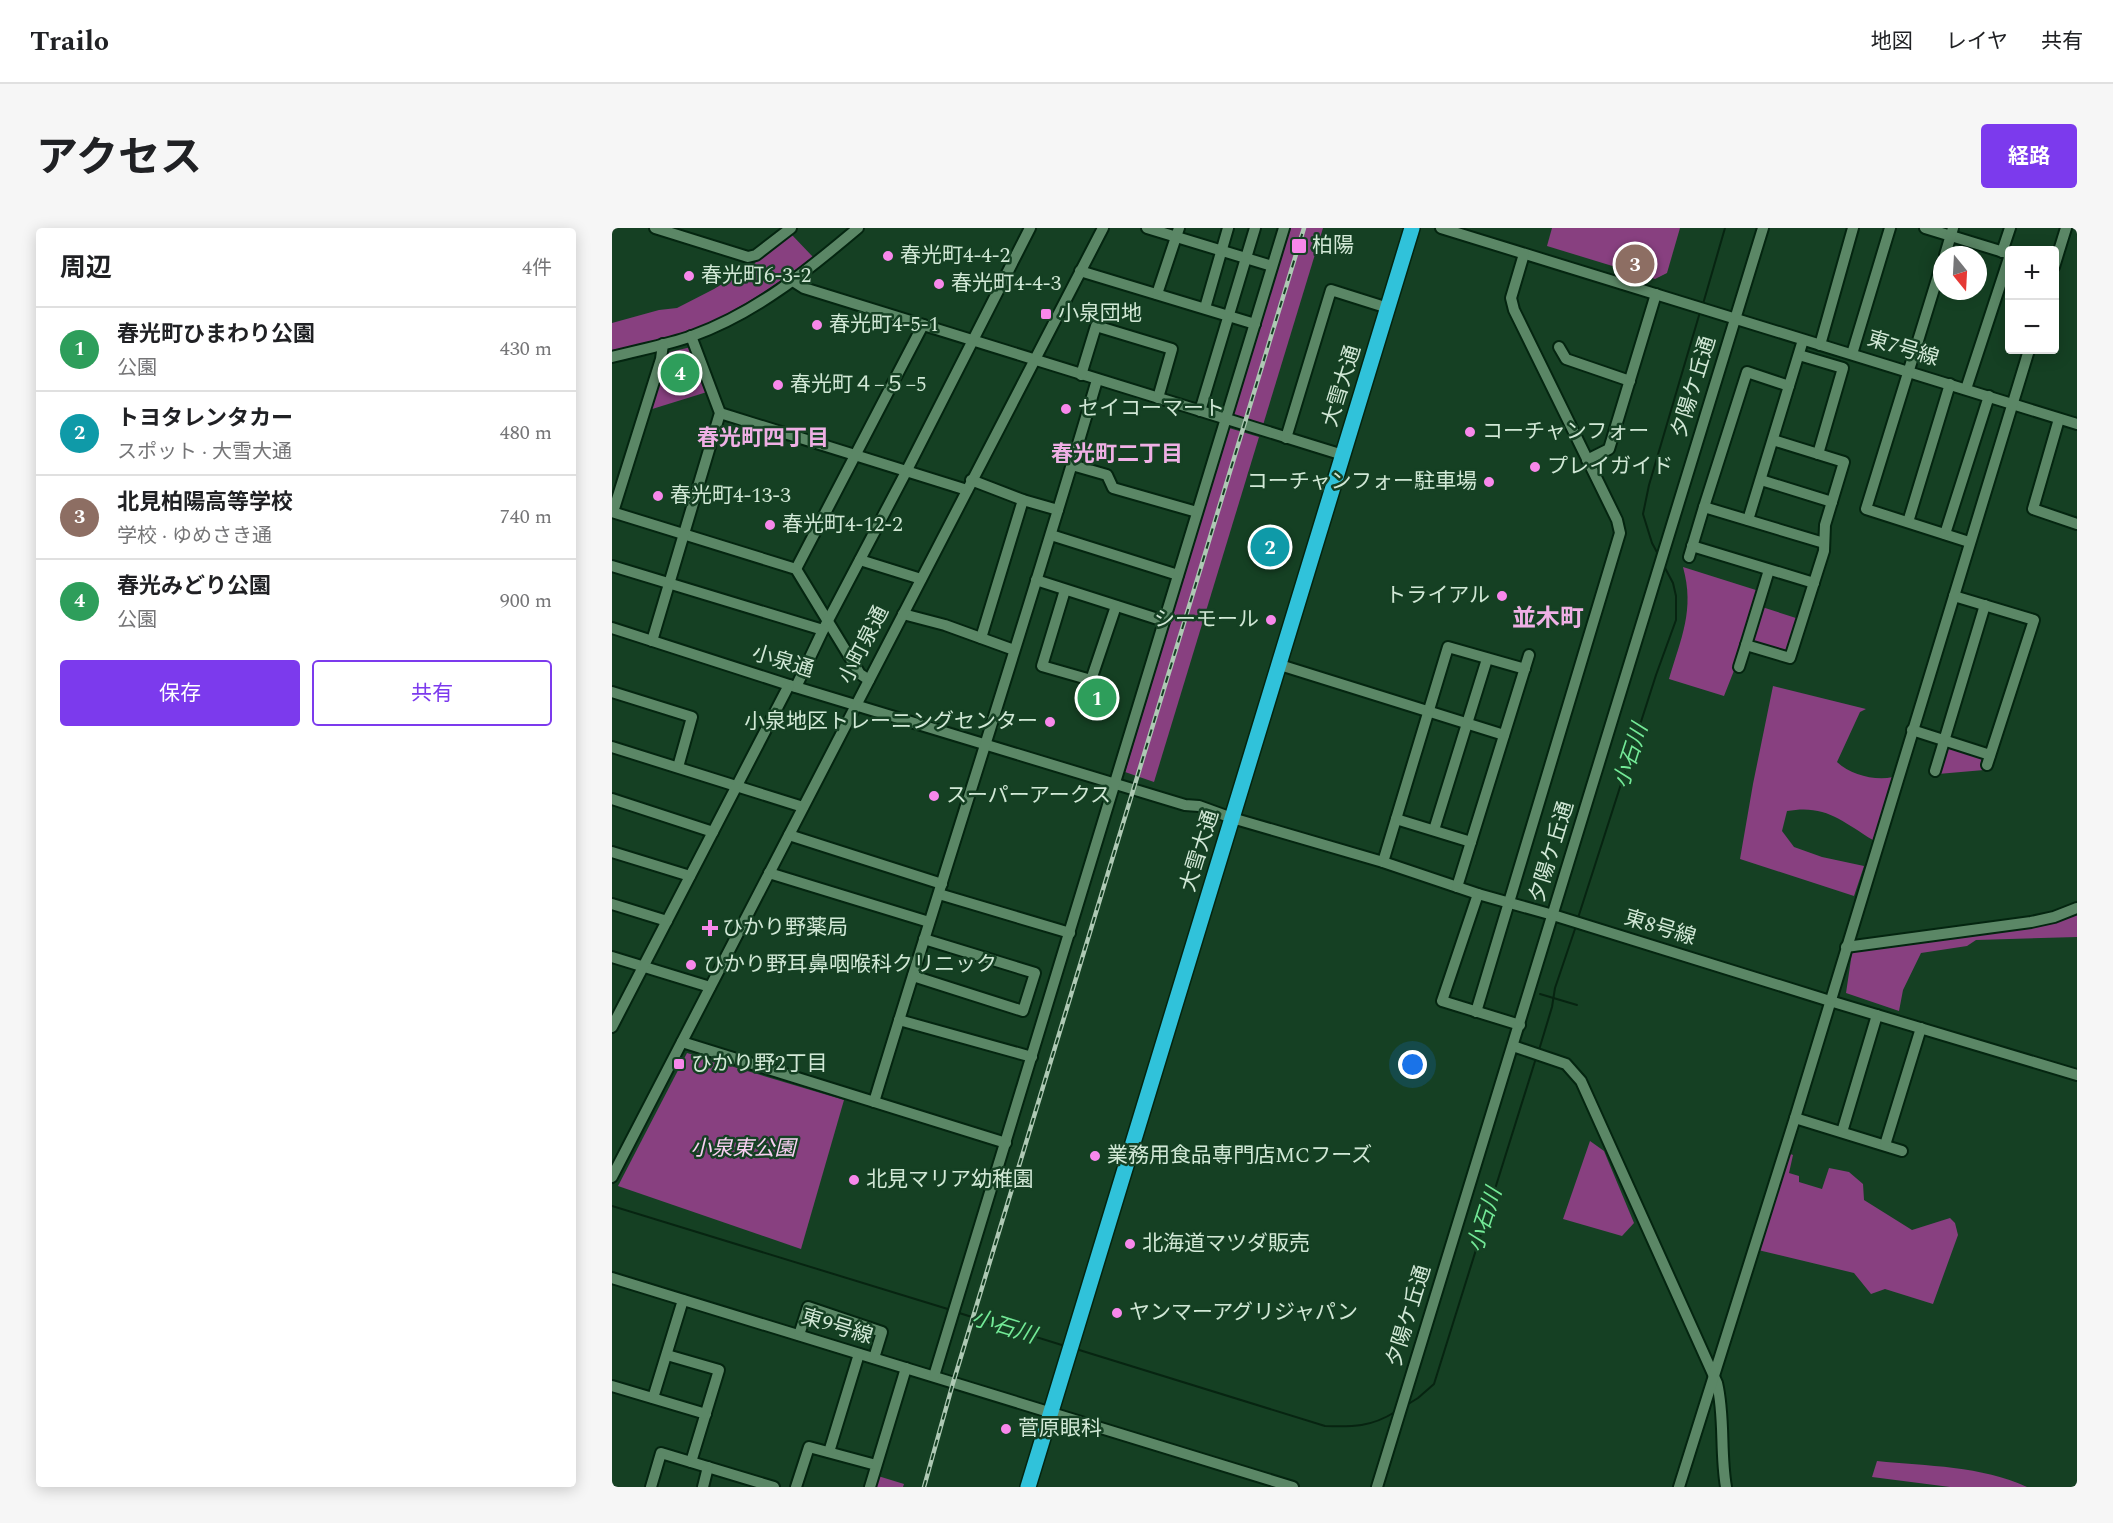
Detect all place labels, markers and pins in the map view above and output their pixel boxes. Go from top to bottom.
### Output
place label: 柏陽 [1312,230,1354,262]
marker: 柏陽 [1290,237,1308,255]
place label: 春光町4-4-2 [900,240,1010,272]
pin: 3 [1616,242,1654,286]
marker: 春光町4-4-2 [881,249,895,263]
place label: 春光町6-3-2 [701,260,811,292]
place label: 春光町4-4-3 [951,268,1062,300]
marker: 春光町6-3-2 [682,269,696,283]
marker: 春光町4-4-3 [932,277,946,291]
place label: 小泉団地 [1058,298,1142,330]
marker: 小泉団地 [1039,307,1053,321]
place label: 春光町4-5-1 [829,309,939,341]
marker: 春光町4-5-1 [810,318,824,332]
pin: 4 [660,350,700,396]
place label: 春光町４−５−5 [790,369,927,401]
marker: 春光町４−５−5 [771,378,785,392]
place label: セイコーマート [1078,393,1225,425]
marker: セイコーマート [1059,402,1073,416]
place label: コーチャンフォー [1482,416,1649,448]
marker: コーチャンフォー [1463,425,1477,439]
place label: プレイガイド [1547,451,1673,483]
marker: プレイガイド [1528,460,1542,474]
place label: コーチャンフォー駐車場 [1247,466,1477,498]
marker: コーチャンフォー駐車場 [1482,475,1496,489]
place label: 春光町4-13-3 [670,480,791,512]
marker: 春光町4-13-3 [651,489,665,503]
place label: 春光町4-12-2 [782,509,903,541]
marker: 春光町4-12-2 [763,518,777,532]
pin: 2 [1250,524,1290,570]
place label: トライアル [1385,580,1490,612]
marker: トライアル [1495,589,1509,603]
place label: シーモール [1154,604,1259,636]
marker: シーモール [1264,613,1278,627]
pin: 1 [1078,676,1116,720]
place label: 小泉地区トレーニングセンター [744,706,1038,738]
marker: 小泉地区トレーニングセンター [1043,715,1057,729]
place label: スーパーアークス [946,780,1111,812]
marker: スーパーアークス [927,789,941,803]
place label: ひかり野薬局 [722,912,848,944]
marker: ひかり野薬局 [703,921,717,935]
place label: ひかり野耳鼻咽喉科クリニック [703,949,997,981]
marker: ひかり野耳鼻咽喉科クリニック [684,958,698,972]
place label: ひかり野2丁目 [691,1048,828,1080]
marker: ひかり野2丁目 [672,1057,686,1071]
place label: 業務用食品専門店MCフーズ [1107,1140,1372,1172]
marker: 業務用食品専門店MCフーズ [1088,1149,1102,1163]
place label: 北見マリア幼稚園 [866,1164,1034,1196]
marker: 北見マリア幼稚園 [847,1173,861,1187]
place label: 北海道マツダ販売 [1142,1228,1310,1260]
marker: 北海道マツダ販売 [1123,1237,1137,1251]
place label: ヤンマーアグリジャパン [1129,1297,1358,1329]
marker: ヤンマーアグリジャパン [1110,1306,1124,1320]
place label: 菅原眼科 [1018,1413,1102,1445]
marker: 菅原眼科 [999,1422,1013,1436]

